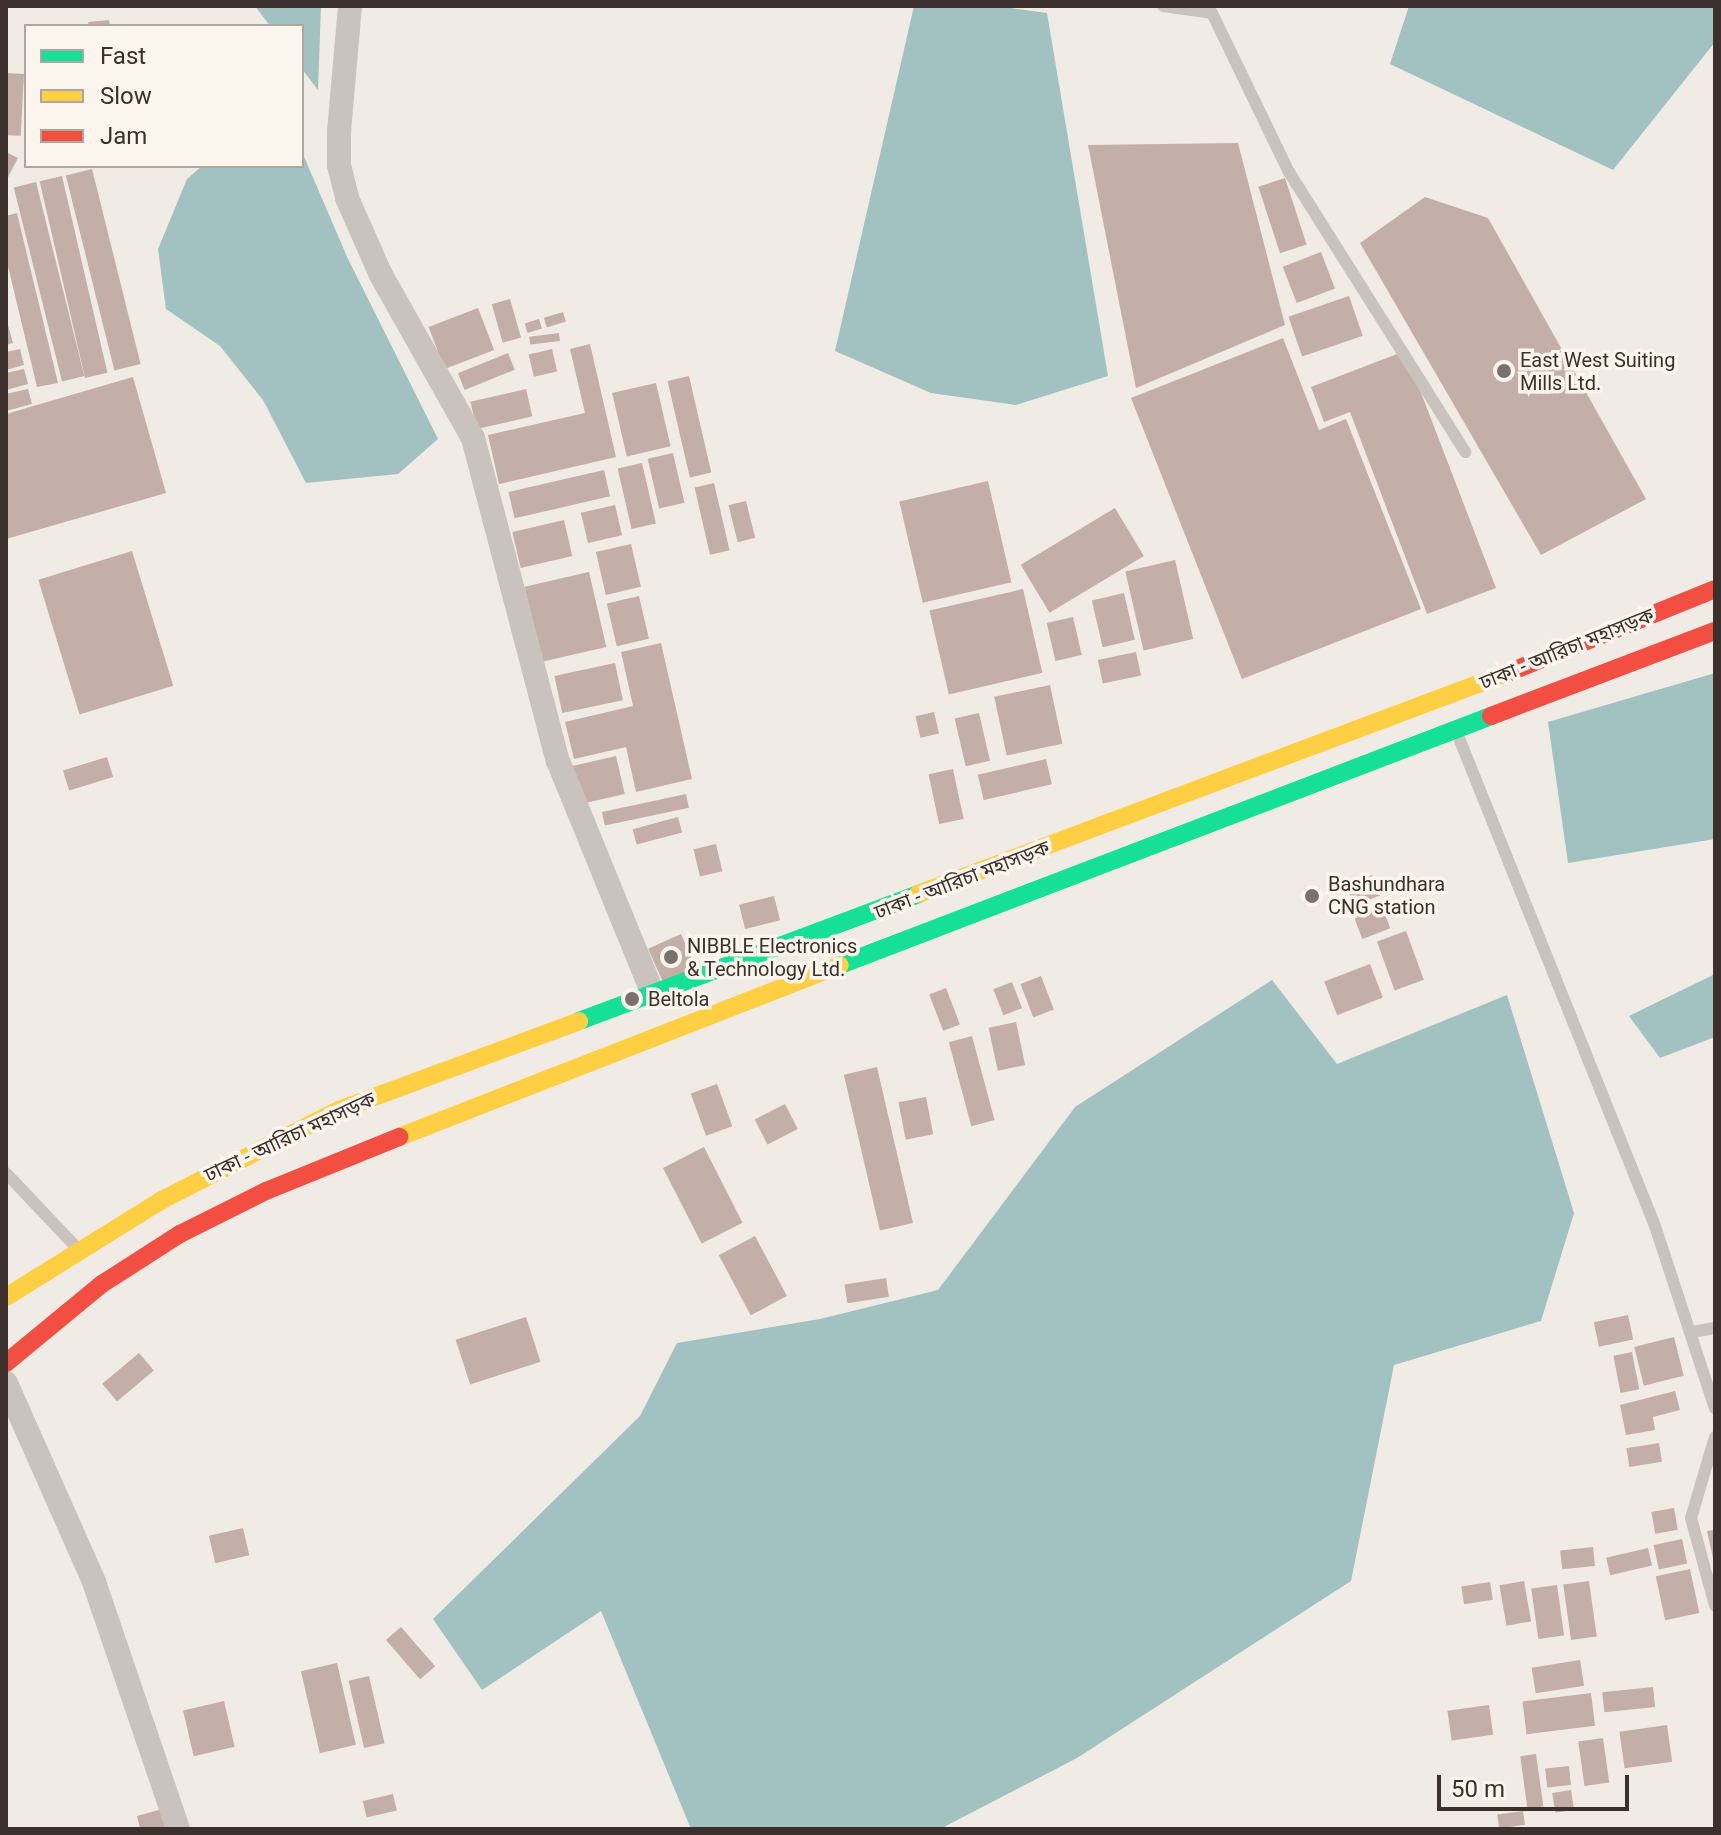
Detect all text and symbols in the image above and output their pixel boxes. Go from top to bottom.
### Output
legend [24,24,304,168]
text: Fast [100,42,146,70]
text: Slow [100,82,152,110]
text: Jam [100,122,147,150]
place label: East West Suiting Mills Ltd. [1520,348,1675,395]
marker: East West Suiting Mills Ltd. [1495,362,1513,380]
street label: ঢাকা - আরিচা মহাসড়ক [1476,603,1658,695]
street label: ঢাকা - আরিচা মহাসড়ক [871,836,1053,924]
place label: Bashundhara CNG station [1328,872,1445,919]
marker: Bashundhara CNG station [1303,887,1321,905]
place label: NIBBLE Electronics & Technology Ltd. [687,934,857,981]
marker: NIBBLE Electronics & Technology Ltd. [662,948,680,966]
place label: Beltola [648,987,709,1011]
marker: Beltola [623,990,641,1008]
street label: ঢাকা - আরিচা মহাসড়ক [201,1087,379,1187]
scale bar [1441,1759,1633,1809]
text: 50 m [1451,1775,1505,1803]

